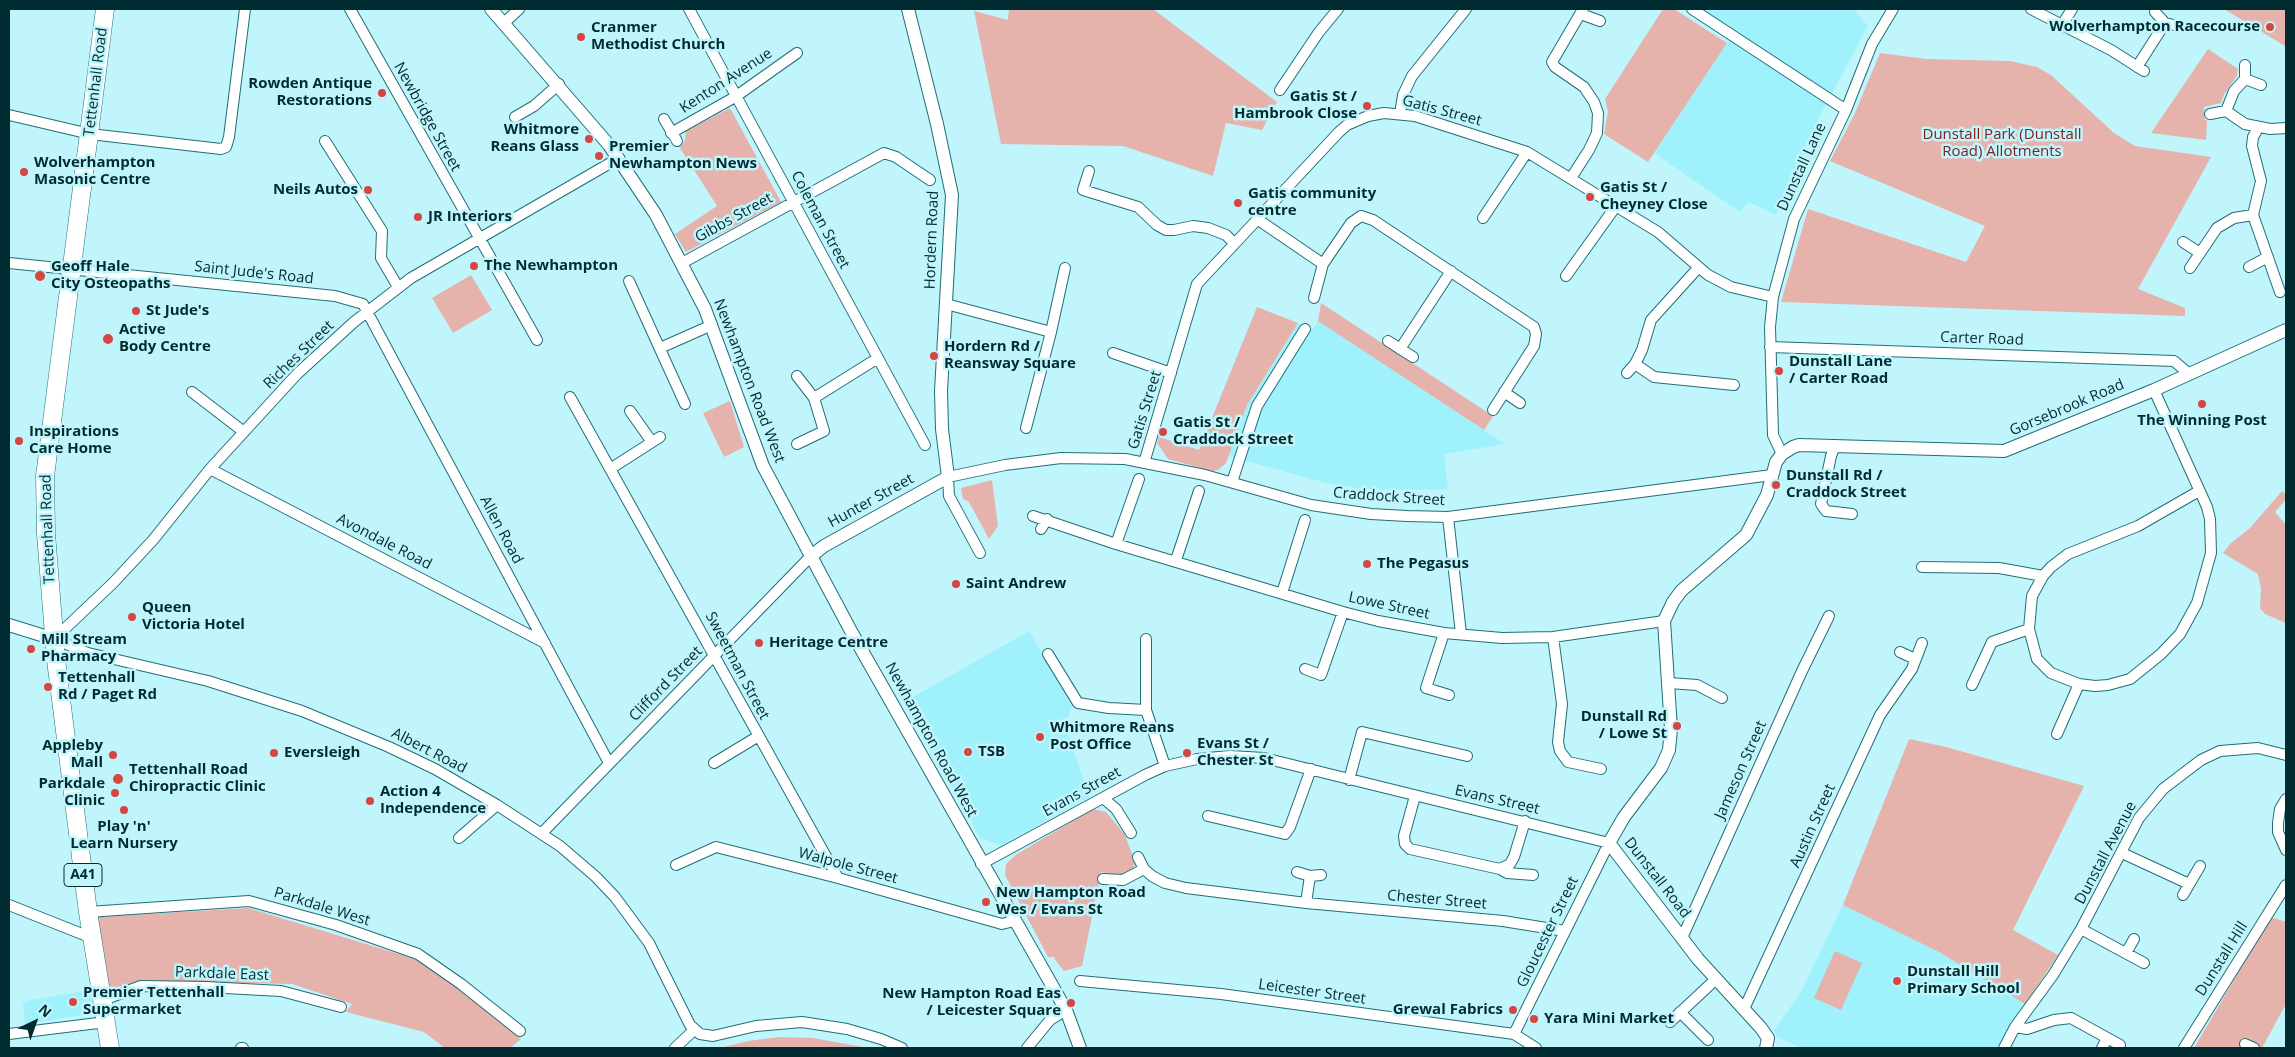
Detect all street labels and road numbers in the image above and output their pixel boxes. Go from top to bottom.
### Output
street label: Tettenhall Road [80,26,112,138]
street label: Kenton Avenue [676,44,776,118]
street label: Newbridge Street [390,59,464,175]
street label: Gatis Street [1400,92,1484,130]
street label: Dunstall Lane [1774,120,1830,214]
street label: Coleman Street [787,168,853,272]
street label: Gibbs Street [692,189,776,247]
street label: Hordern Road [921,190,943,290]
street label: Saint Jude's Road [194,258,314,288]
street label: Newhampton Road West [709,297,789,465]
street label: Riches Street [260,317,338,393]
street label: Carter Road [1940,329,2024,349]
street label: Gatis Street [1125,368,1165,452]
street label: Gorsebrook Road [2007,376,2127,440]
street label: Hunter Street [825,470,917,532]
street label: Tettenhall Road [37,474,59,584]
street label: Craddock Street [1332,484,1446,510]
street label: Allen Road [476,493,526,567]
street label: Avondale Road [333,510,435,574]
street label: Lowe Street [1347,589,1431,623]
street label: Sweetman Street [701,609,773,723]
street label: Clifford Street [626,643,706,725]
street label: Newhampton Road West [881,660,981,820]
street label: Jameson Street [1711,718,1771,822]
street label: Albert Road [388,724,470,778]
street label: Evans Street [1040,763,1124,821]
street label: Austin Street [1786,781,1840,871]
street label: Evans Street [1453,782,1541,818]
street label: Dunstall Avenue [2071,799,2141,907]
street label: Dunstall Road [1620,834,1694,922]
street label: Walpole Street [796,844,900,888]
road number: A41 [64,864,102,886]
street label: Gloucester Street [1513,874,1583,990]
street label: Parkdale West [272,884,372,930]
street label: Chester Street [1386,887,1488,913]
street label: Dunstall Hill [2192,919,2252,999]
street label: Parkdale East [175,963,269,985]
street label: Leicester Street [1257,976,1367,1008]

